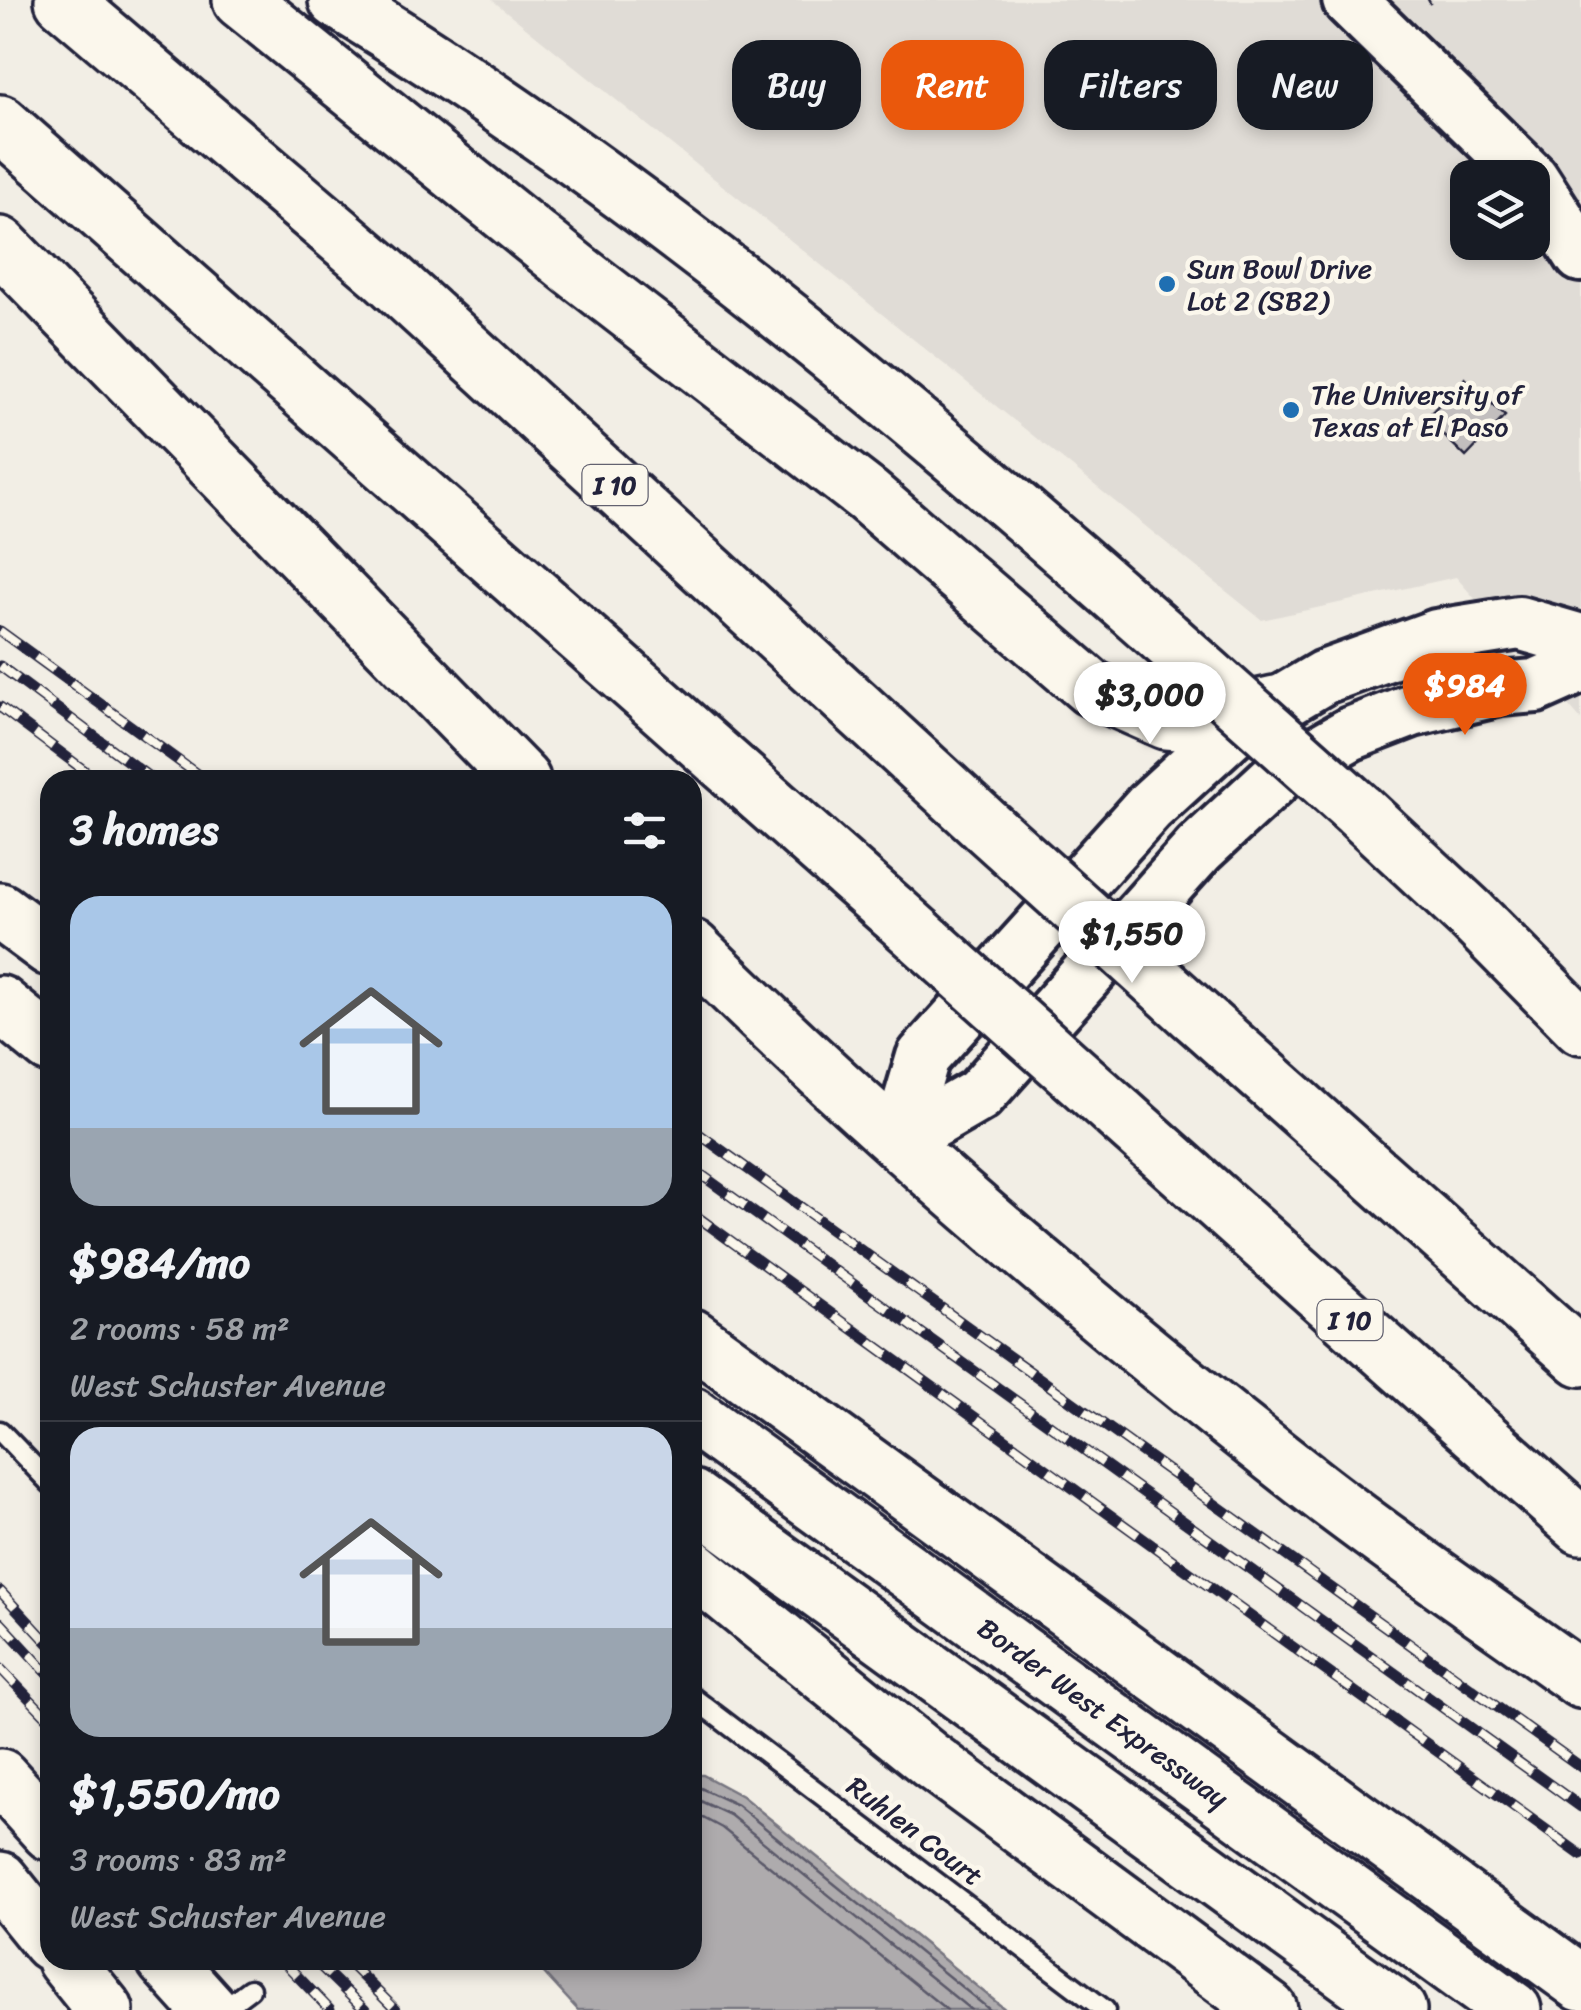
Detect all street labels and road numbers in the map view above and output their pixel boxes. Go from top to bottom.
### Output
road number: I 10 [582,465,648,505]
road number: I 10 [1318,1300,1382,1340]
street label: Border West Expressway [967,1605,1240,1822]
street label: Ruhlen Court [836,1763,994,1899]

